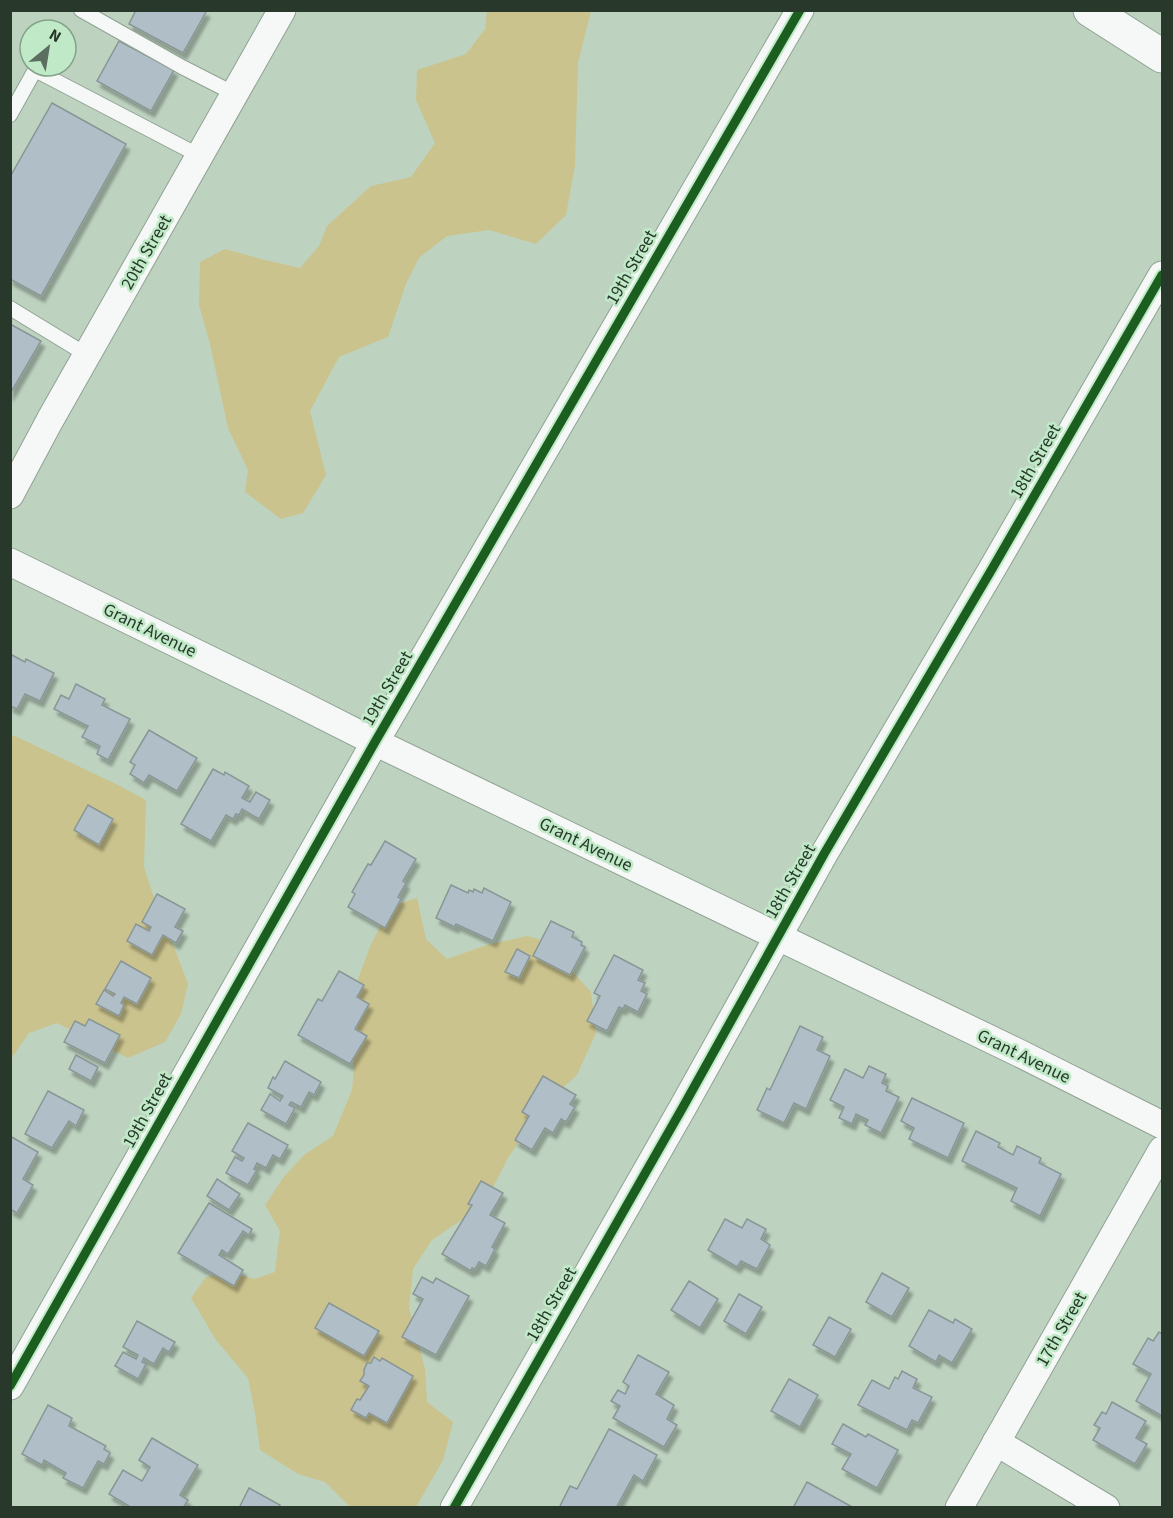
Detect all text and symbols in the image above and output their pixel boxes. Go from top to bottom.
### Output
north arrow [18,18,78,78]
text: N [45,24,65,48]
street label: 20th Street [115,210,178,294]
street label: 19th Street [600,225,663,309]
street label: 18th Street [1004,419,1067,503]
street label: Grant Avenue [99,597,201,664]
street label: 19th Street [356,646,419,730]
street label: Grant Avenue [535,811,637,878]
street label: 18th Street [759,839,822,923]
street label: Grant Avenue [973,1023,1075,1090]
street label: 19th Street [117,1068,178,1152]
street label: 18th Street [520,1262,583,1346]
street label: 17th Street [1030,1287,1093,1371]

